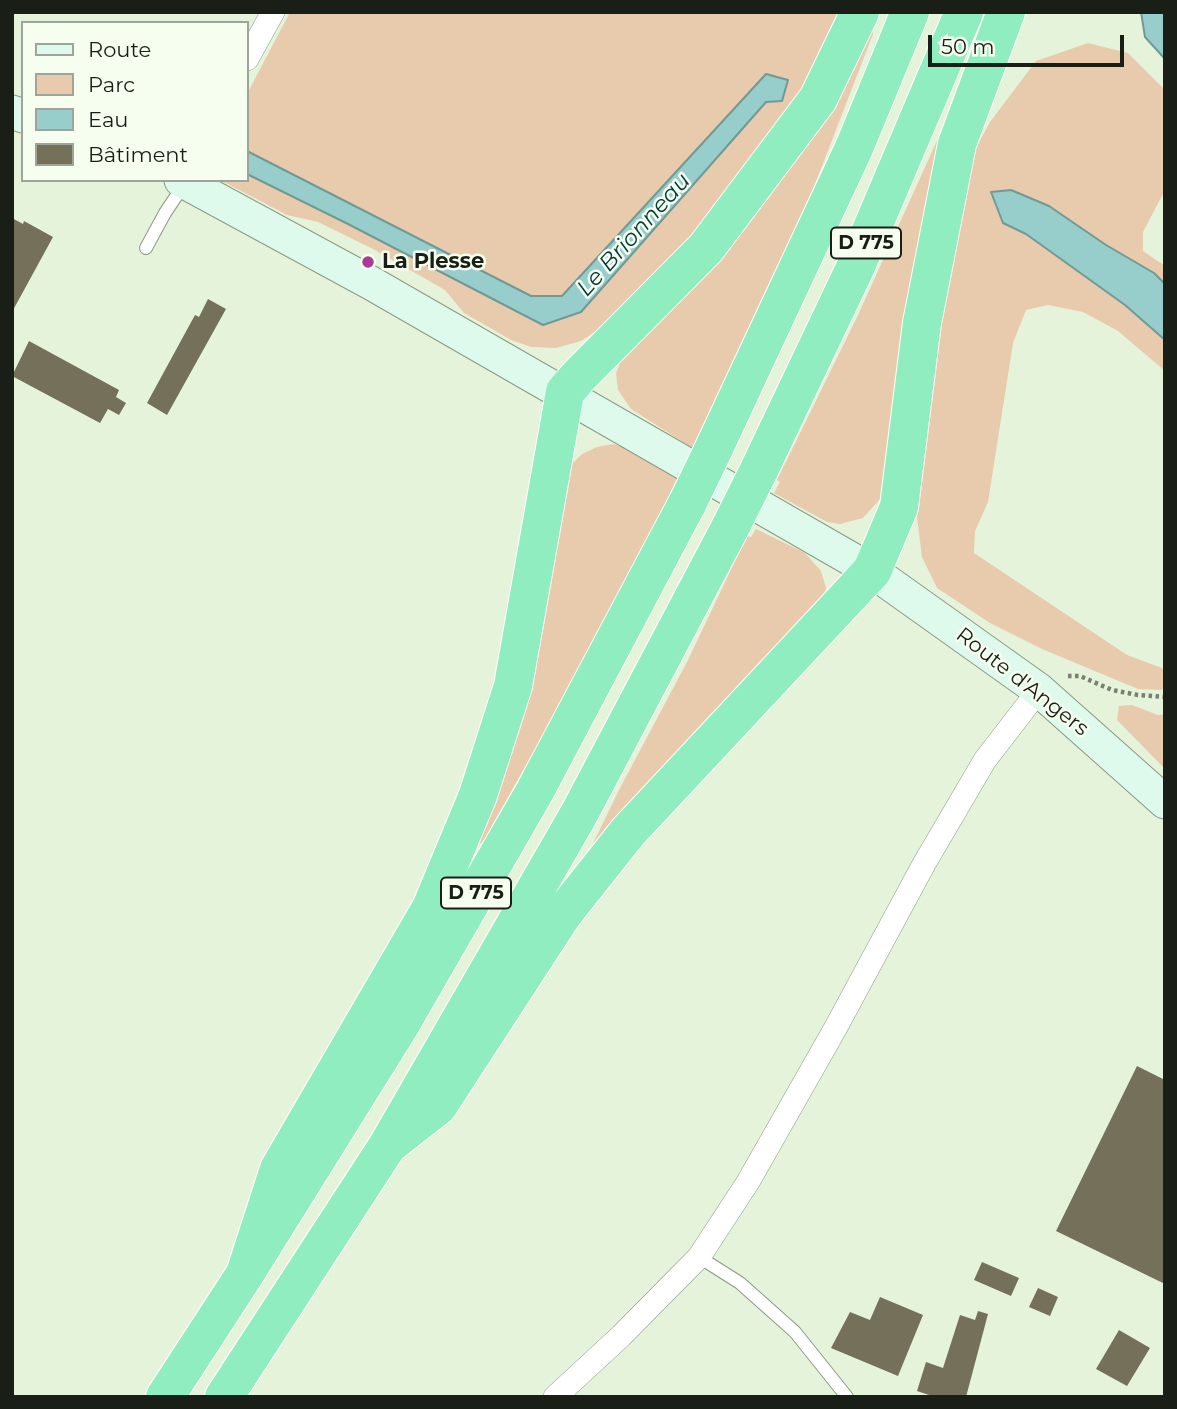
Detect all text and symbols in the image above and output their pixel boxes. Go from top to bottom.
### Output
legend [21,21,248,182]
scale bar [932,21,1128,65]
text: 50 m [941,34,995,59]
text: Route [88,37,151,62]
text: Parc [88,72,135,97]
text: Eau [88,107,128,132]
text: Bâtiment [88,142,188,167]
water label: Le Brionneau [571,168,697,302]
road number: D 775 [831,228,901,258]
place label: La Plesse [382,249,484,275]
marker: La Plesse [360,254,376,270]
street label: Route d'Angers [951,622,1093,742]
road number: D 775 [441,878,511,908]

